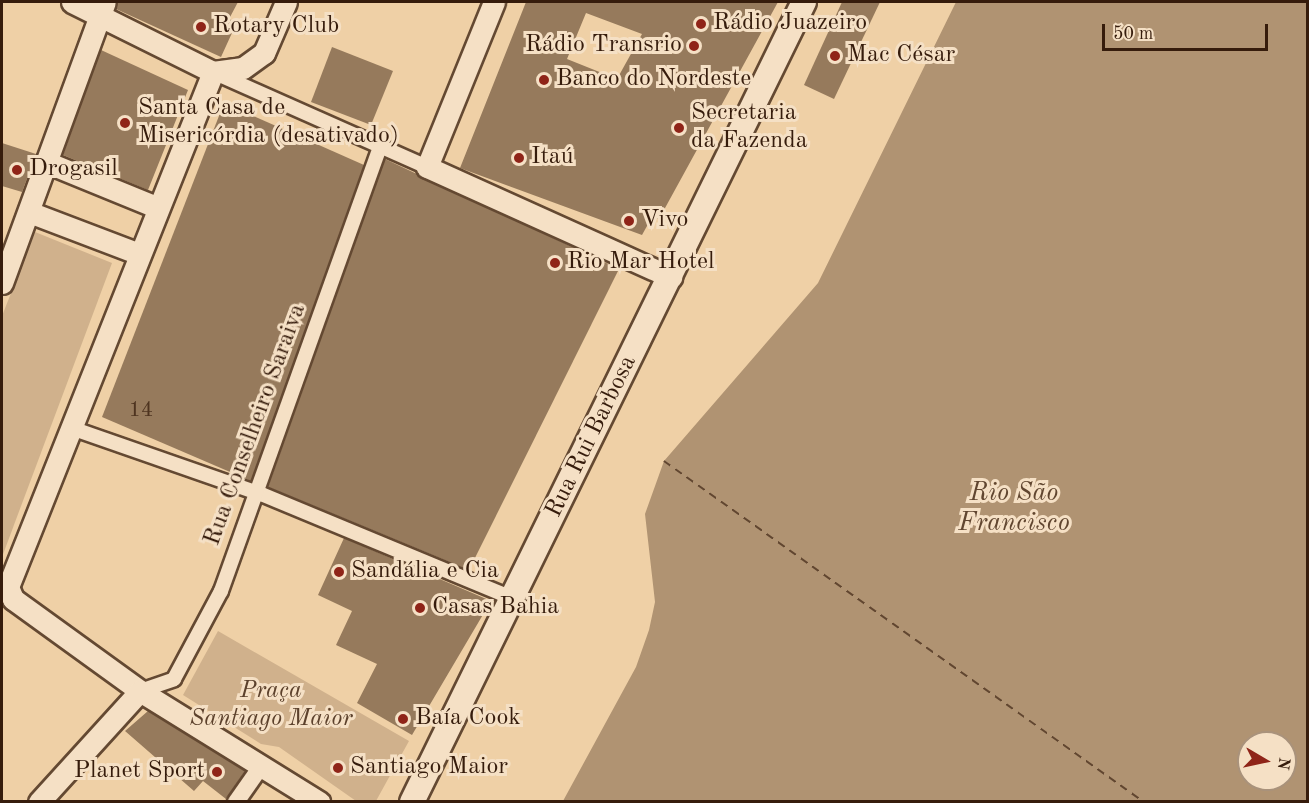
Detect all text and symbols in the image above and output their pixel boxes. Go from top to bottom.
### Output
place label: Rádio Juazeiro [713,10,867,38]
scale bar [1105,12,1272,50]
place label: Rotary Club [213,13,339,41]
marker: Rádio Juazeiro [694,17,708,31]
marker: Rotary Club [194,20,208,34]
text: 50 m [1113,25,1153,43]
place label: Rádio Transrio [525,32,682,60]
marker: Rádio Transrio [687,39,701,53]
place label: Mac César [847,42,955,70]
marker: Mac César [828,49,842,63]
place label: Banco do Nordeste [556,66,751,94]
marker: Banco do Nordeste [537,73,551,87]
place label: Santa Casa de Misericórdia (desativado) [138,95,399,151]
place label: Secretaria da Fazenda [691,100,808,156]
marker: Santa Casa de Misericórdia (desativado) [116,114,134,132]
marker: Secretaria da Fazenda [672,121,686,135]
place label: Itaú [531,144,574,172]
marker: Itaú [512,151,526,165]
place label: Drogasil [29,156,118,184]
marker: Drogasil [10,163,24,177]
place label: Vivo [641,207,688,235]
marker: Vivo [622,214,636,228]
place label: Rio Mar Hotel [567,249,715,277]
marker: Rio Mar Hotel [548,256,562,270]
street label: Rua Conselheiro Saraiva [199,300,313,550]
street label: Rua Rui Barbosa [540,351,644,523]
house number: 14 [129,398,153,424]
water label: Rio São Francisco [958,478,1070,540]
place label: Sandália e Cia [351,558,499,586]
marker: Sandália e Cia [332,565,346,579]
place label: Casas Bahia [432,594,559,622]
marker: Casas Bahia [413,601,427,615]
park label: Praça Santiago Maior [189,678,353,734]
place label: Baía Cook [415,705,521,733]
marker: Baía Cook [396,712,410,726]
north arrow [1237,731,1297,791]
place label: Santiago Maior [350,754,508,782]
text: N [1274,756,1292,771]
place label: Planet Sport [74,758,205,786]
marker: Santiago Maior [331,761,345,775]
marker: Planet Sport [210,765,224,779]

